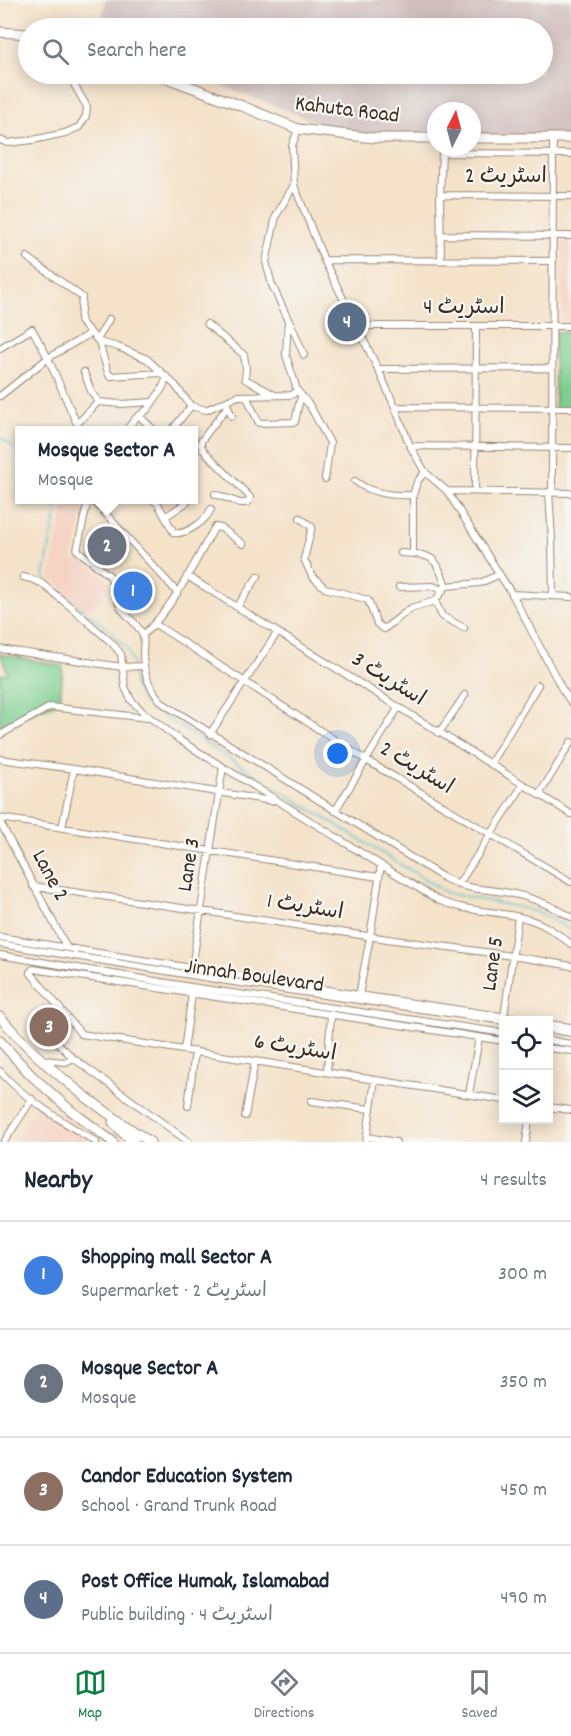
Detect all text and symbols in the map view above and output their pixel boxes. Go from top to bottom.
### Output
search box [18,18,553,84]
icon: search [39,35,72,68]
text: Search here [87,36,186,67]
street label: Kahuta Road [293,89,401,133]
north arrow [427,102,481,156]
street label: اسٹریٹ 2 [465,162,547,193]
street label: اسٹریٹ 4 [423,293,505,324]
pin: 4 [328,300,366,344]
popup [15,426,198,504]
text: Mosque Sector A [38,436,175,467]
text: Mosque [38,467,93,495]
pin: 2 [88,524,126,568]
pin: 1 [114,568,152,614]
street label: اسٹریٹ 3 [345,645,431,715]
street label: اسٹریٹ 2 [373,735,459,803]
your location [323,739,352,768]
street label: Lane 3 [170,836,210,894]
street label: Lane 2 [23,845,75,907]
street label: اسٹریٹ 1 [265,887,345,929]
street label: Lane 5 [475,935,513,993]
street label: Jinnah Boulevard [182,952,326,1002]
pin: 3 [29,1004,68,1050]
map controls [499,1016,553,1124]
button: locate [499,1016,553,1070]
street label: اسٹریٹ 6 [252,1027,338,1071]
button: layers [499,1070,553,1124]
text: Nearby [24,1163,92,1200]
text: 4 results [480,1167,547,1195]
text: Shopping mall Sector A [81,1243,272,1274]
text: 1 [41,1261,46,1289]
text: 300 m [498,1261,547,1289]
text: Supermarket · اسٹریٹ 2 [81,1278,267,1306]
text: Mosque Sector A [81,1354,218,1385]
text: 2 [39,1369,48,1397]
text: 350 m [500,1369,547,1397]
text: Mosque [81,1385,136,1413]
text: Candor Education System [81,1462,293,1493]
text: 3 [39,1477,48,1505]
text: 450 m [500,1477,547,1505]
text: School · Grand Trunk Road [81,1493,277,1521]
text: Post Office Humak, Islamabad [81,1567,329,1598]
text: 4 [39,1585,48,1613]
text: 490 m [500,1585,547,1613]
text: Public building · اسٹریٹ 4 [81,1602,273,1630]
tab: Map [74,1666,107,1725]
tab: Directions [254,1666,314,1725]
tab: Saved [462,1666,497,1725]

